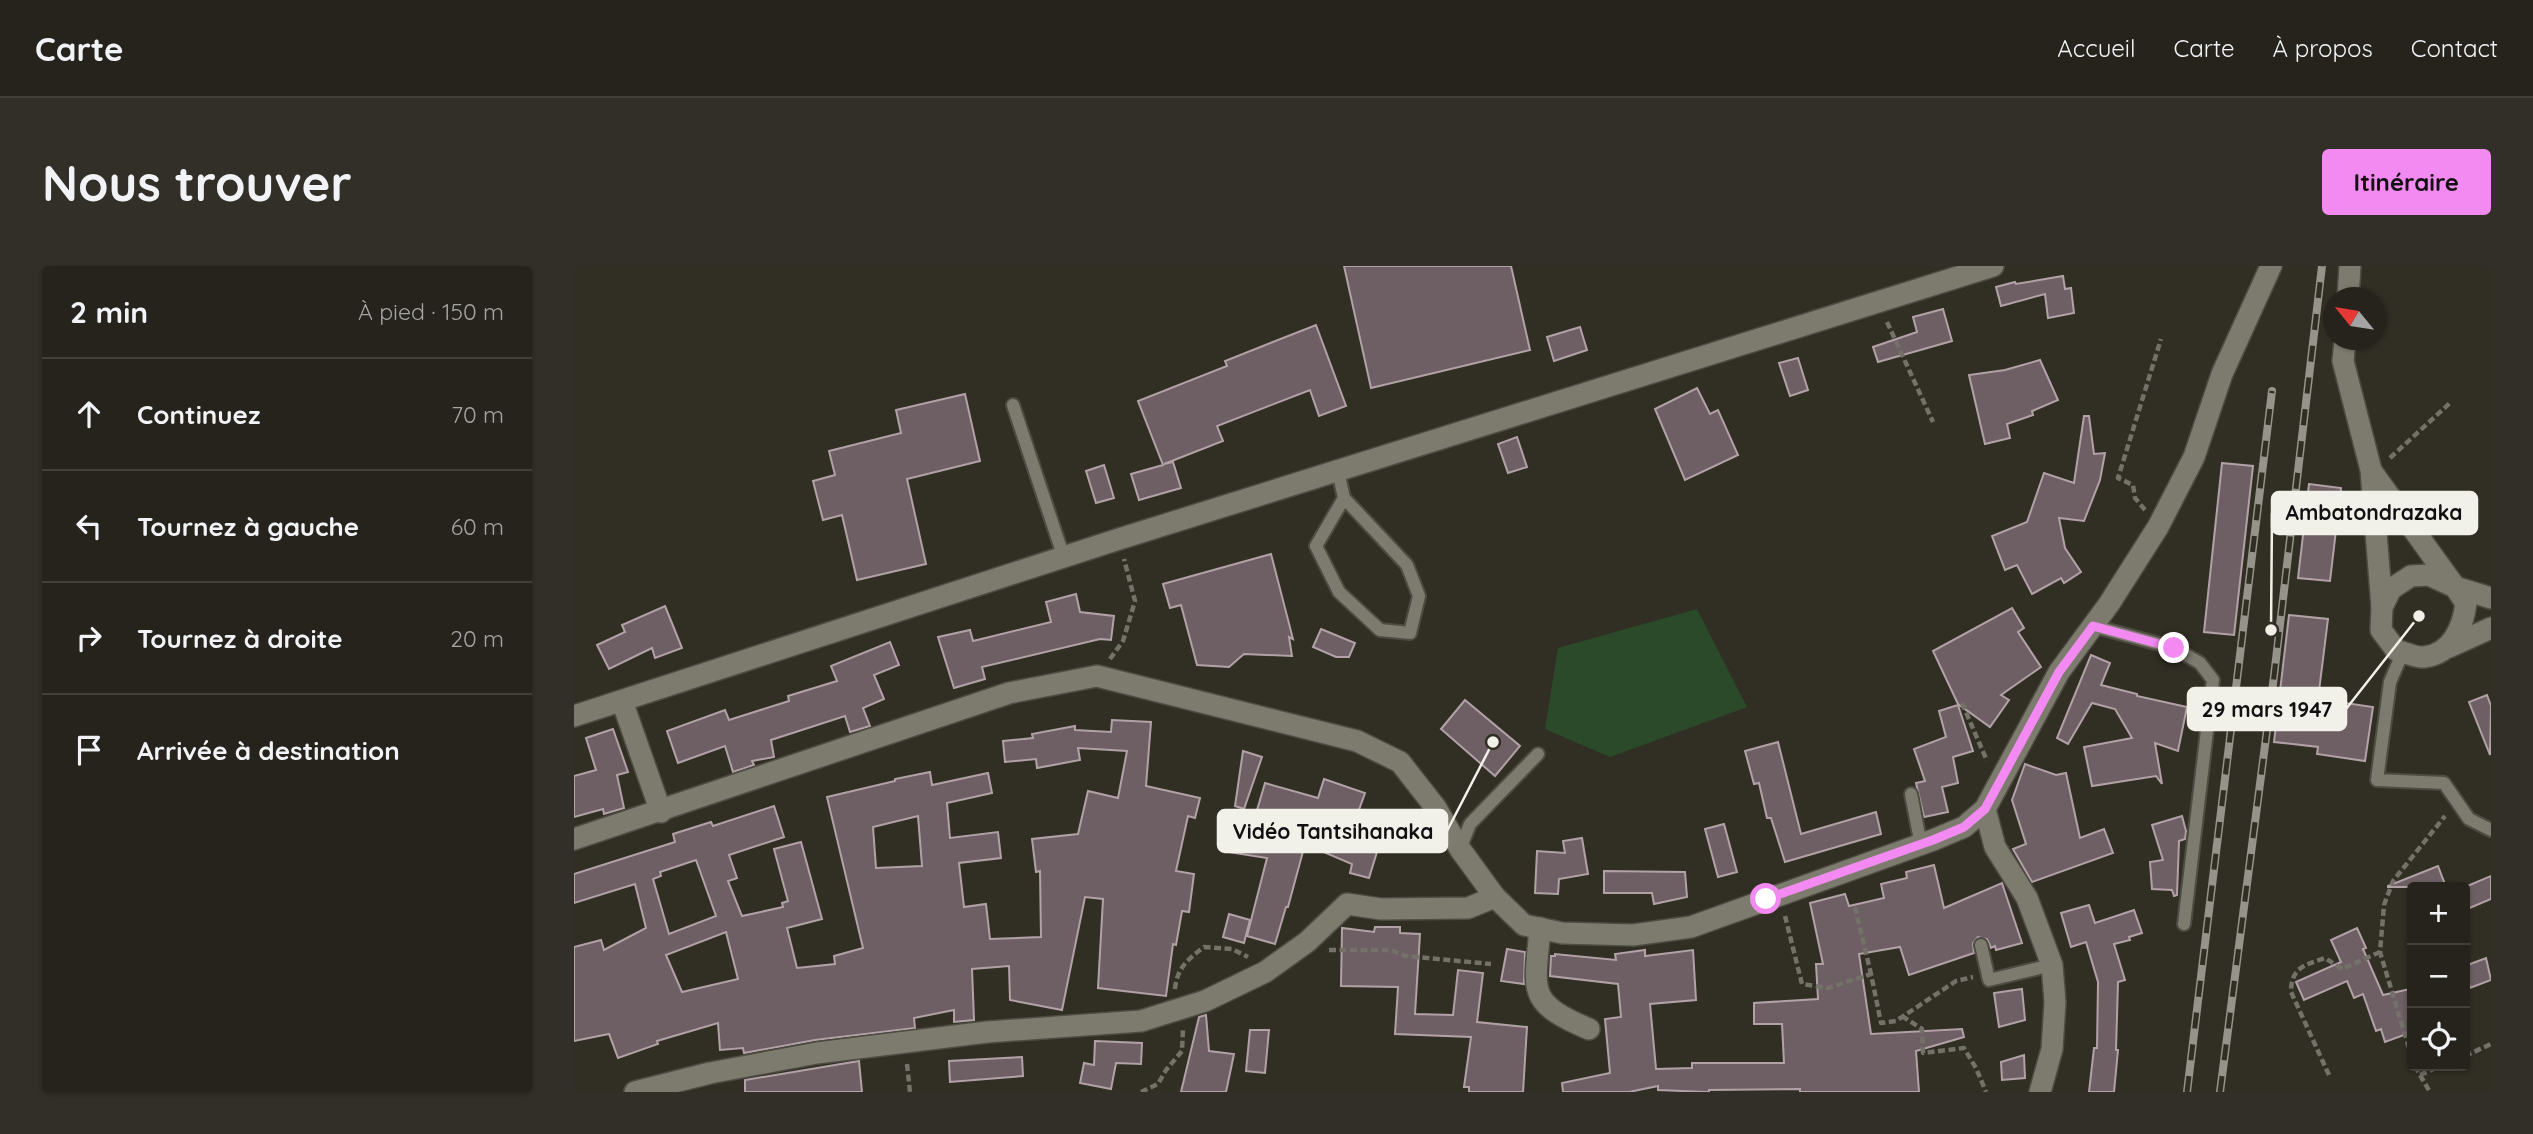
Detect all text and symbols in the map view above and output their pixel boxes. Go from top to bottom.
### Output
text: Carte [35,28,124,69]
text: Accueil [2057,33,2136,63]
text: Carte [2174,33,2235,63]
text: À propos [2273,33,2373,63]
text: Contact [2411,33,2498,63]
button: Itinéraire [2322,149,2491,215]
text: Nous trouver [42,152,352,213]
north arrow [2323,287,2386,350]
text: 2 min [70,293,148,331]
text: À pied · 150 m [358,297,504,326]
icon: ahead [70,395,108,433]
text: Continuez [137,398,260,431]
text: 70 m [451,400,504,429]
callout: Ambatondrazaka [2272,492,2477,534]
text: Ambatondrazaka [2286,499,2462,525]
icon: left [70,507,108,545]
text: Tournez à gauche [137,510,359,543]
text: 60 m [451,512,504,541]
icon: right [70,619,108,657]
text: Tournez à droite [137,622,342,655]
text: 20 m [450,624,504,653]
route end [2158,632,2189,663]
callout: 29 mars 1947 [2188,688,2346,730]
text: 29 mars 1947 [2202,696,2332,722]
icon: arrive [70,731,108,769]
text: Arrivée à destination [137,734,400,767]
callout: Vidéo Tantsihanaka [1218,810,1447,852]
text: Vidéo Tantsihanaka [1233,818,1433,844]
map controls [2407,882,2470,1071]
button: + [2407,882,2470,945]
route start [1750,883,1781,914]
button: − [2407,945,2470,1008]
button: locate [2407,1008,2470,1071]

